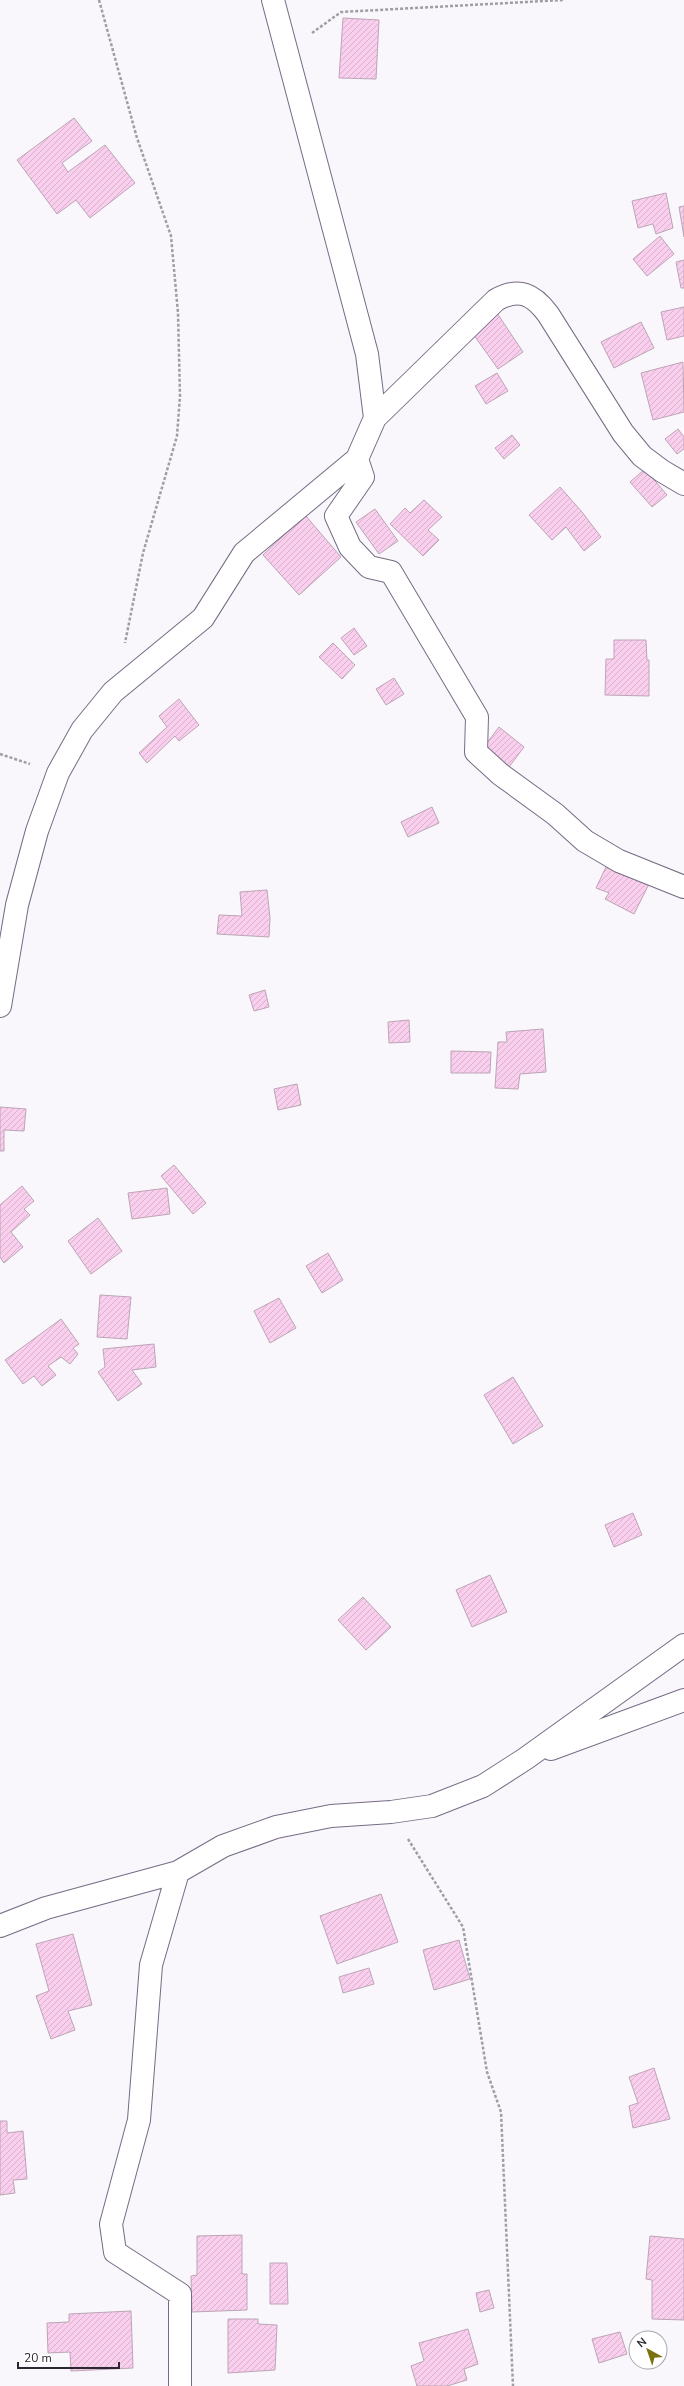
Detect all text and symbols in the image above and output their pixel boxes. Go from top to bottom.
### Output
north arrow [628,2330,668,2370]
text: N [634,2334,650,2351]
scale bar [18,2344,119,2370]
text: 20 m [24,2350,52,2366]

